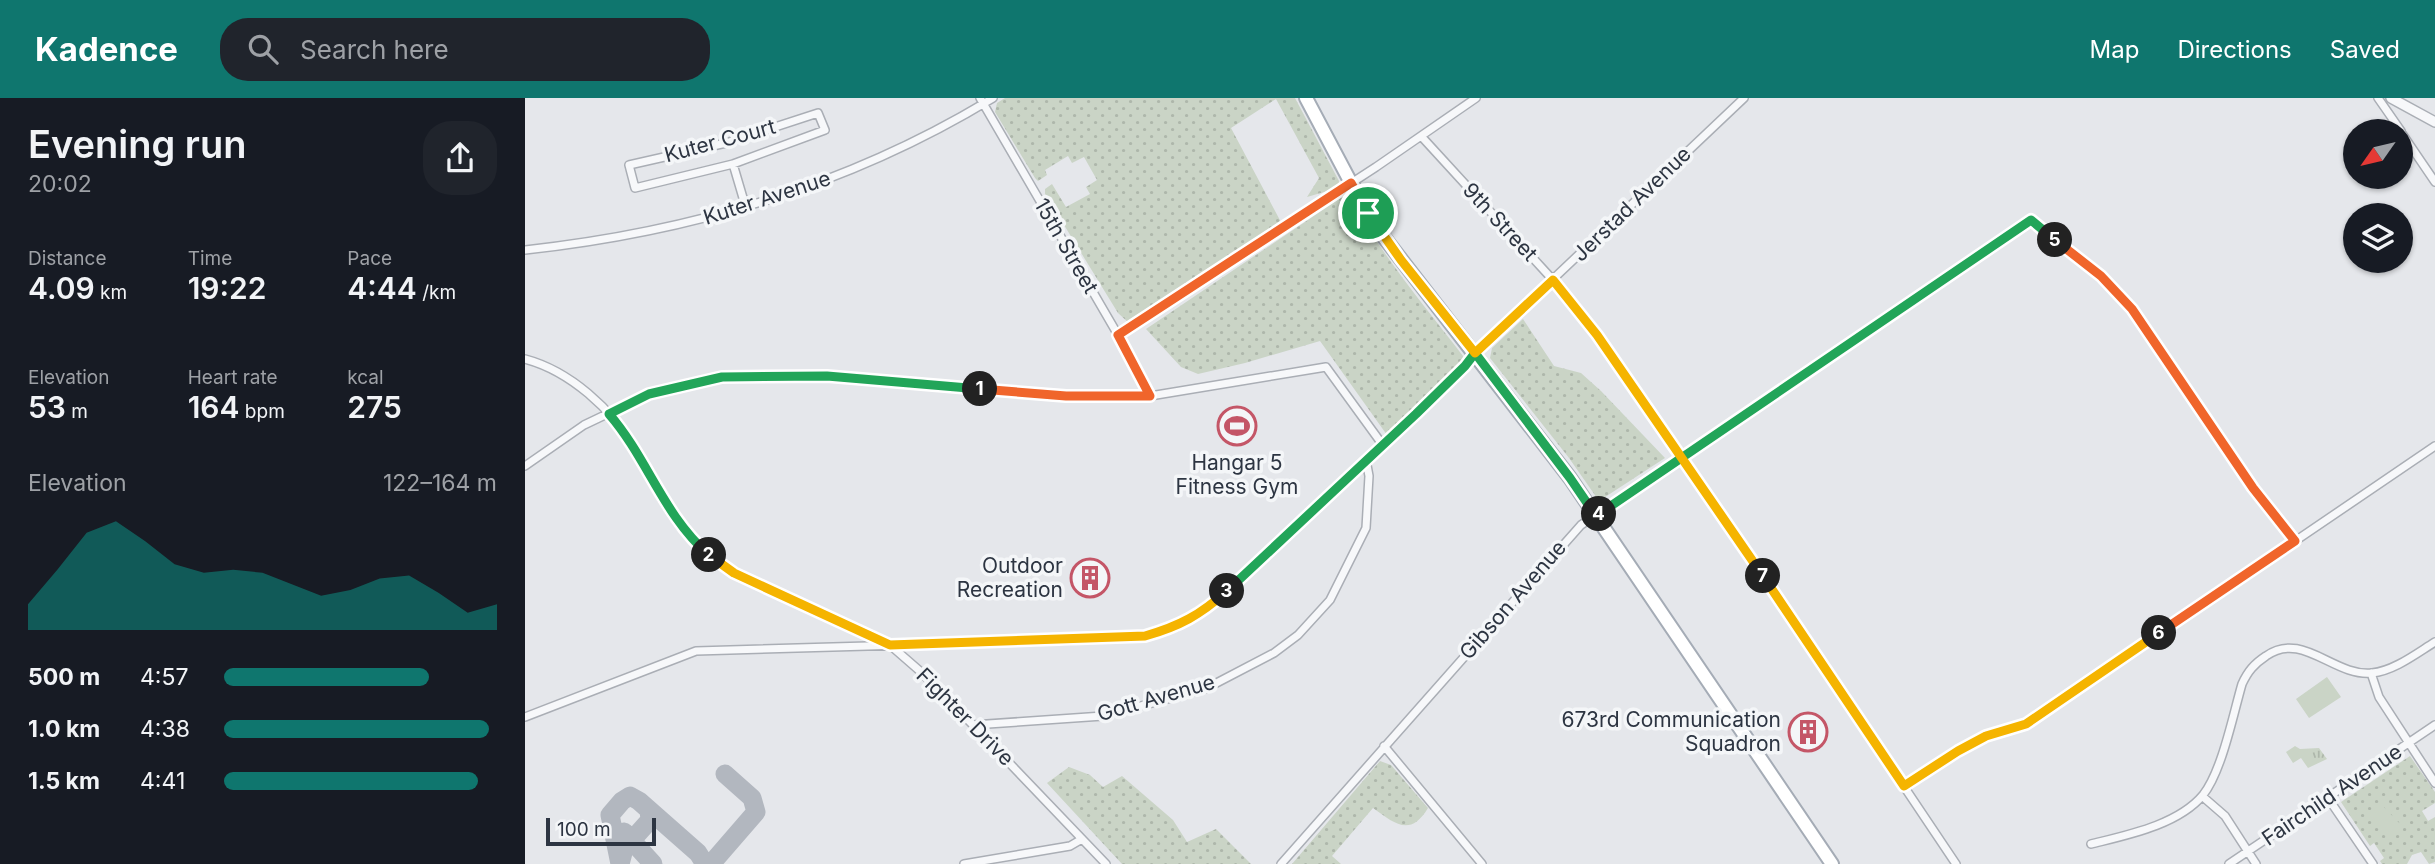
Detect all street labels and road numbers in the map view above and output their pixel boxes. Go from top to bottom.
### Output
street label: Kuter Court [662,114,778,167]
street label: Jerstad Avenue [1567,141,1696,266]
street label: Kuter Avenue [700,165,834,230]
street label: 9th Street [1458,177,1543,266]
street label: 15th Street [1029,194,1104,298]
street label: Gibson Avenue [1454,535,1571,664]
street label: Fighter Drive [911,663,1019,771]
street label: Gott Avenue [1094,669,1218,726]
street label: Fairchild Avenue [2257,739,2406,851]

